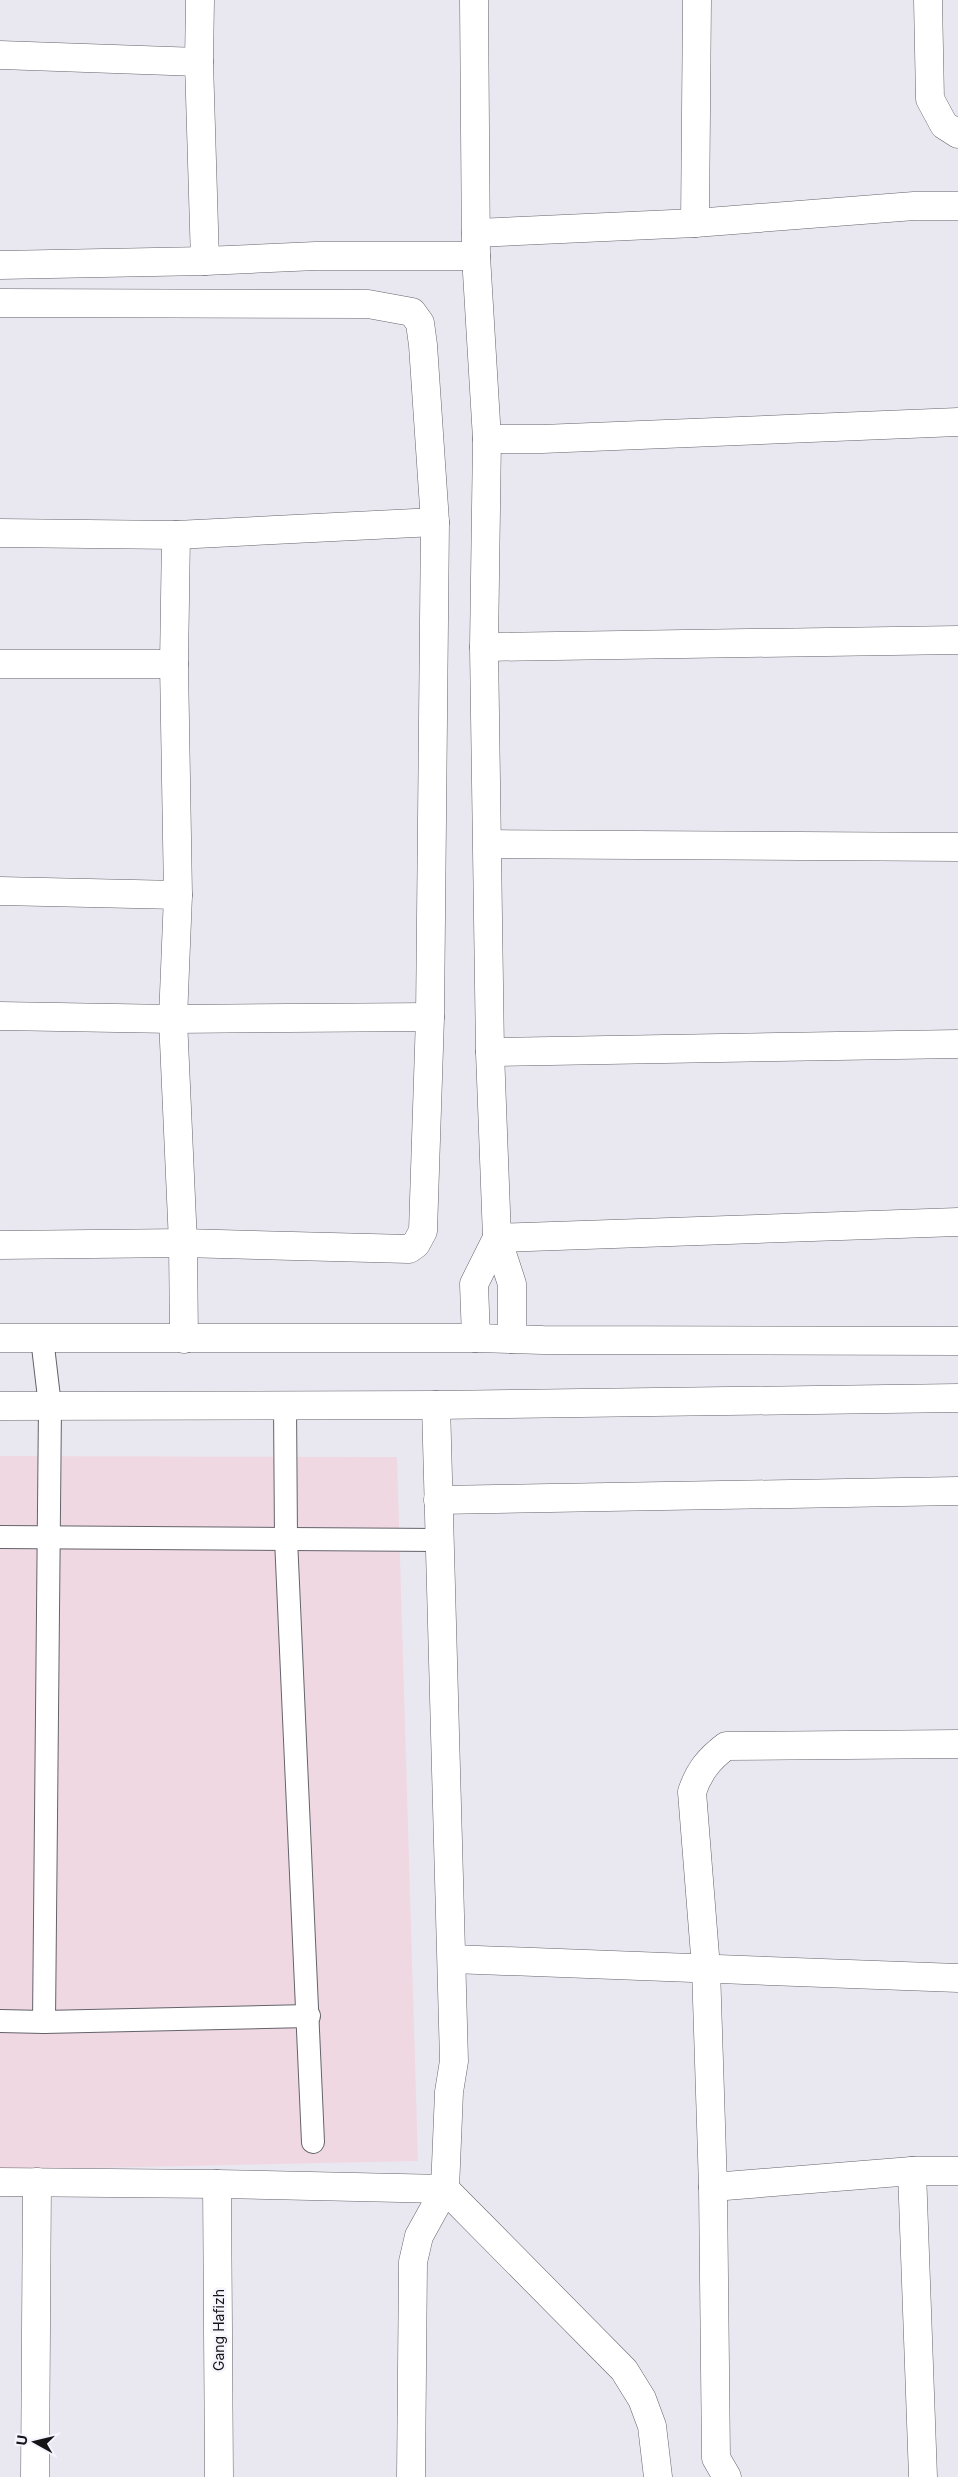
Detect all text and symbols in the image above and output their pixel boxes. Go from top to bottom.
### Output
street label: Gang Hafizh [210,2289,227,2371]
north arrow [10,2417,60,2467]
text: U [13,2434,31,2446]

